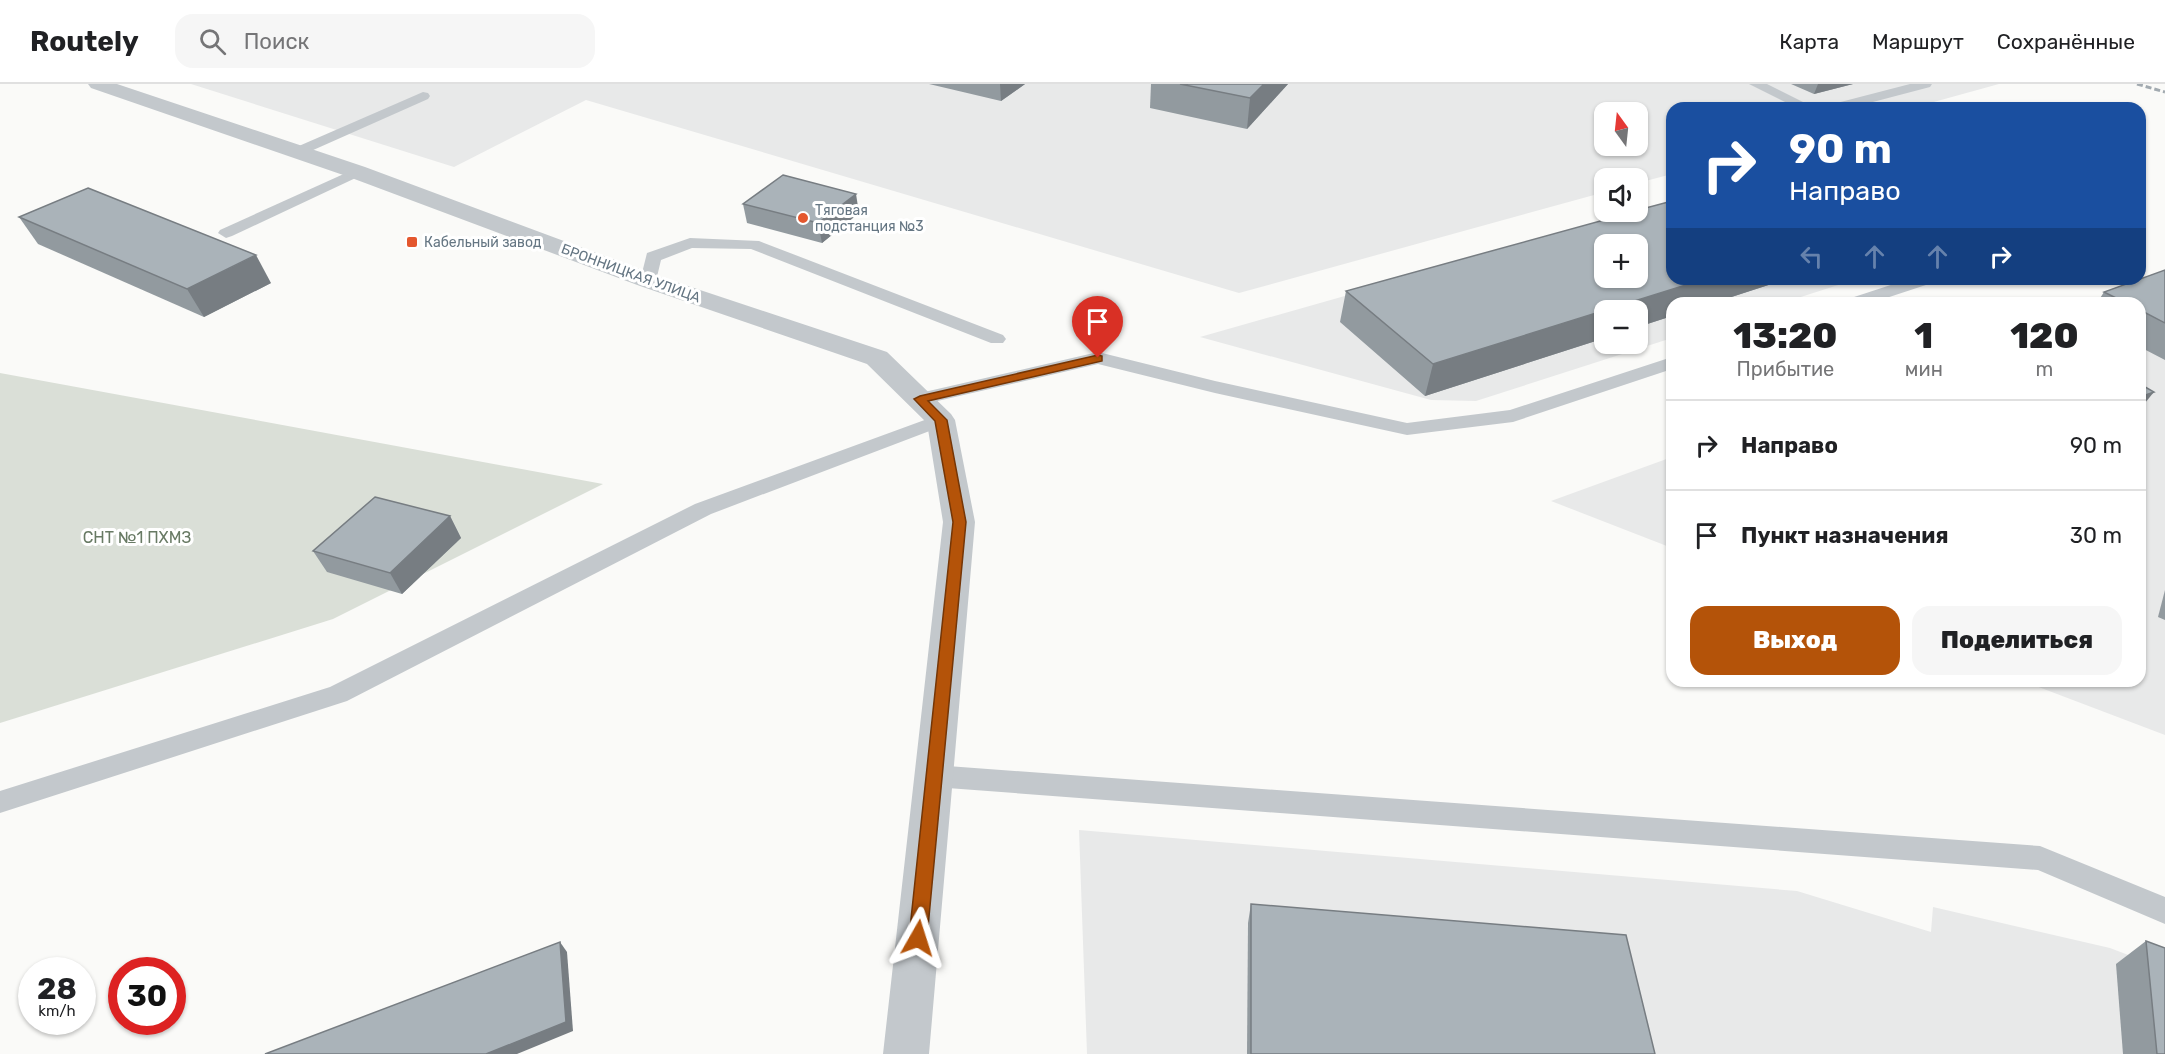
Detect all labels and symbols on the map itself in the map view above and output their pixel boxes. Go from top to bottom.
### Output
north arrow [1594,102,1648,156]
place label: Тяговая подстанция №3 [815,202,924,235]
marker: Тяговая подстанция №3 [796,211,810,225]
place label: Кабельный завод [424,234,541,251]
marker: Кабельный завод [405,235,419,249]
street label: БРОННИЦКАЯ УЛИЦА [559,240,703,307]
pin [1072,296,1123,358]
park label: СНТ №1 ПХМЗ [83,528,191,547]
position arrow [886,906,950,970]
speed limit sign: 30 [108,957,186,1035]

